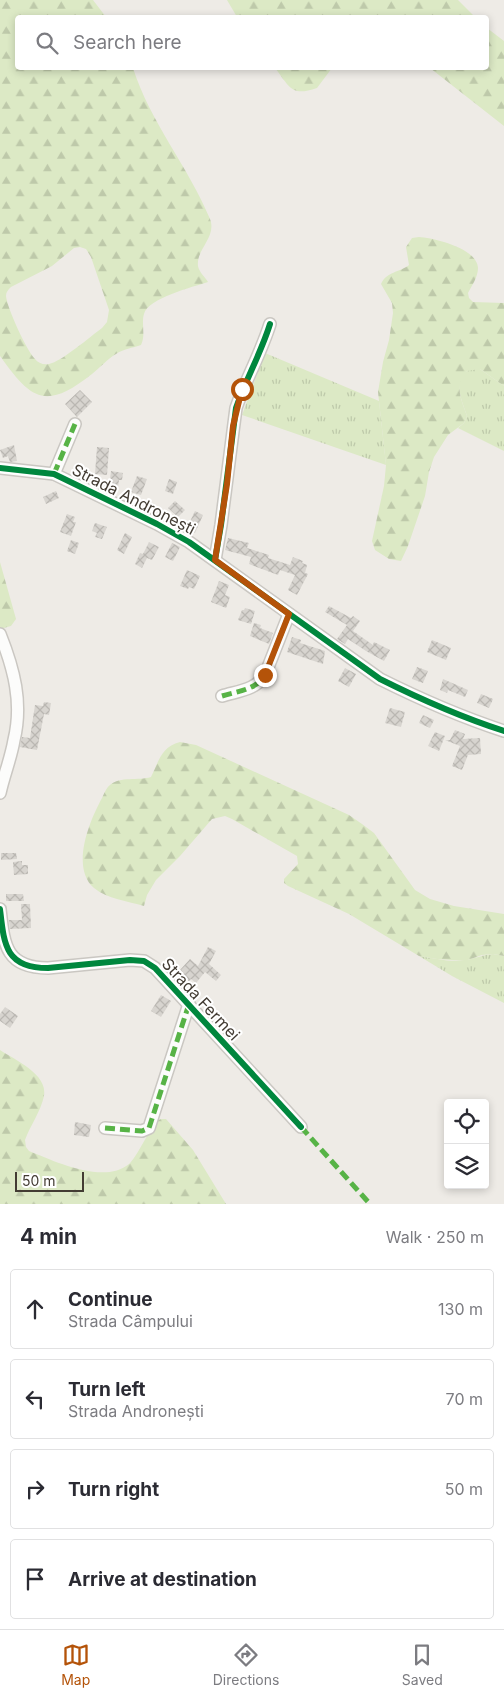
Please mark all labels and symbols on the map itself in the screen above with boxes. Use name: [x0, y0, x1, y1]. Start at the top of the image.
route start: [231, 378, 254, 401]
street label: Strada Andronești: [69, 459, 199, 539]
route end: [254, 664, 277, 687]
street label: Strada Fermei: [158, 954, 244, 1044]
scale bar: [15, 1169, 84, 1192]

